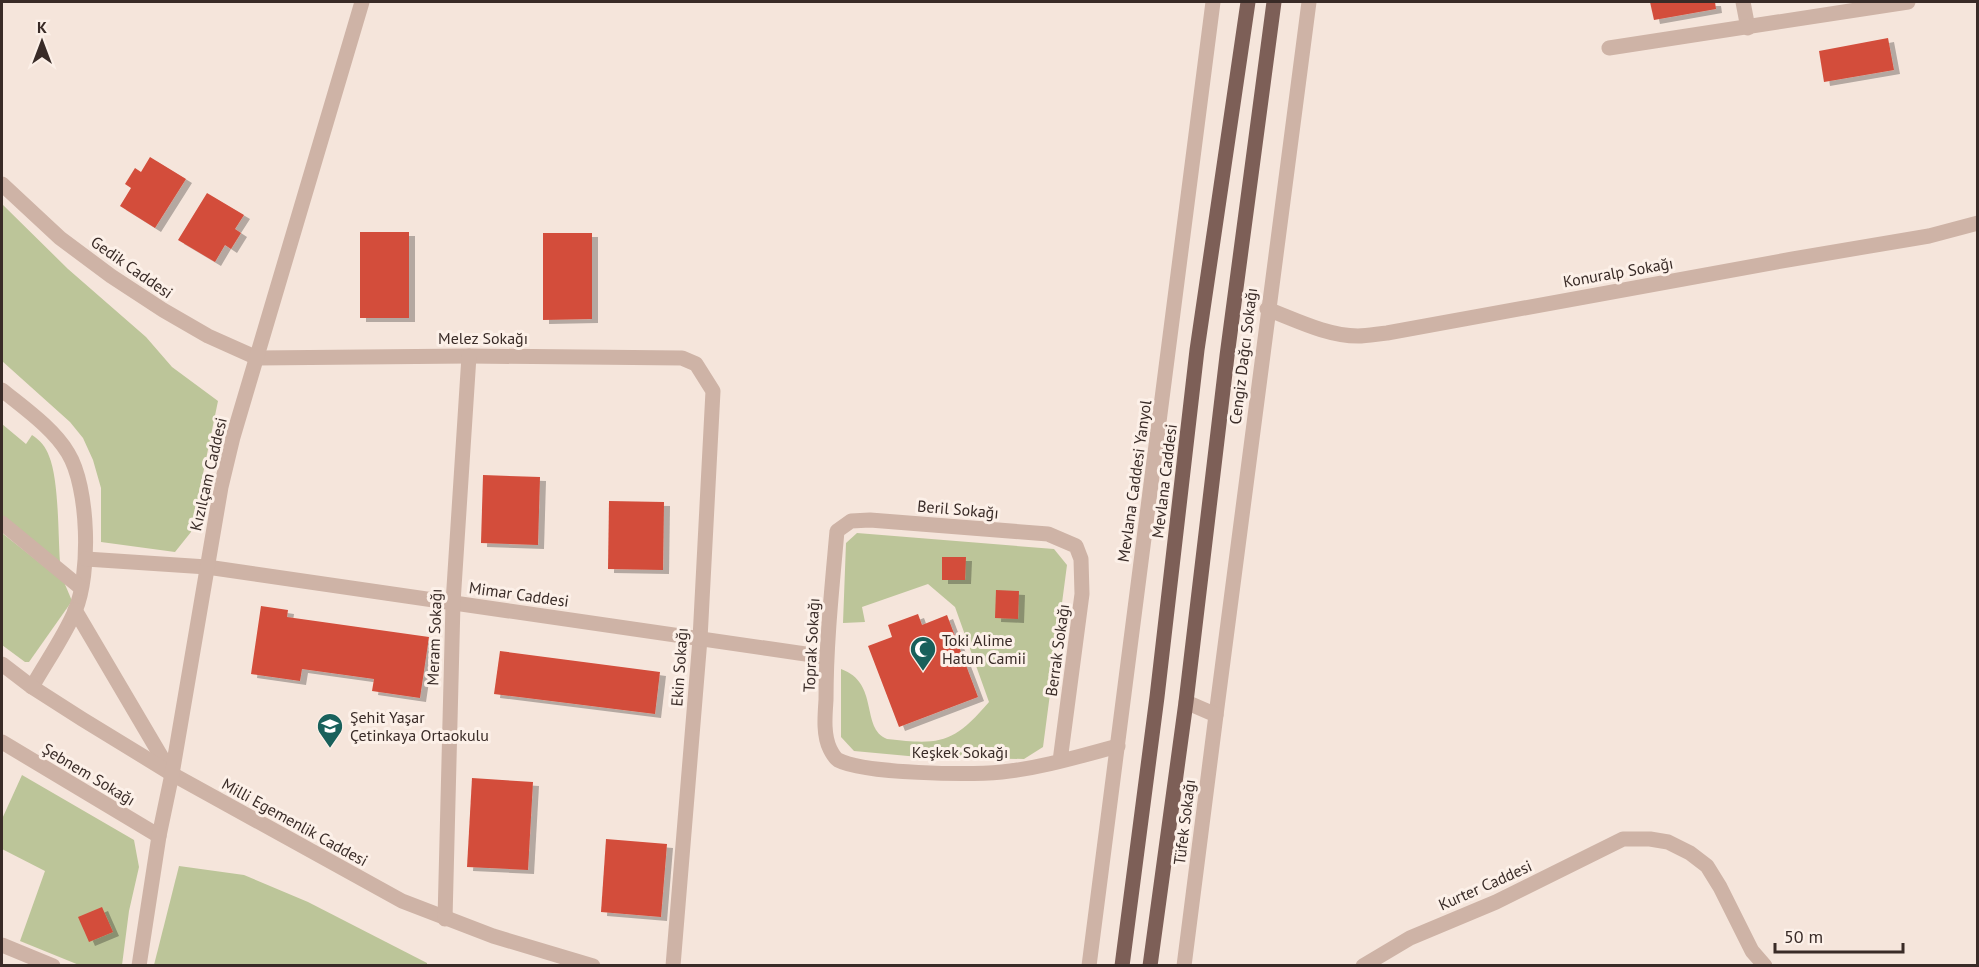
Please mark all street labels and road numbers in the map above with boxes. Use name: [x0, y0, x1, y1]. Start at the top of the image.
street label: Gedik Caddesi: [87, 231, 177, 303]
street label: Konuralp Sokağı: [1561, 252, 1675, 292]
street label: Cengiz Dağcı Sokağı: [1225, 286, 1261, 426]
street label: Melez Sokağı: [438, 328, 528, 348]
street label: Mevlana Caddesi Yanyol: [1113, 398, 1155, 563]
street label: Kızılçam Caddesi: [185, 415, 231, 533]
street label: Mevlana Caddesi: [1147, 423, 1181, 539]
street label: Beril Sokağı: [916, 495, 1000, 523]
street label: Mimar Caddesi: [468, 577, 570, 611]
street label: Meram Sokağı: [422, 588, 446, 686]
street label: Toprak Sokağı: [799, 597, 823, 693]
street label: Berrak Sokağı: [1041, 602, 1073, 698]
street label: Ekin Sokağı: [666, 627, 692, 707]
street label: Şebnem Sokağı: [39, 738, 139, 810]
street label: Keşkek Sokağı: [912, 742, 1008, 762]
street label: Milli Egemenlik Caddesi: [219, 774, 371, 870]
street label: Tüfek Sokağı: [1169, 778, 1199, 866]
street label: Kurter Caddesi: [1435, 856, 1535, 914]

